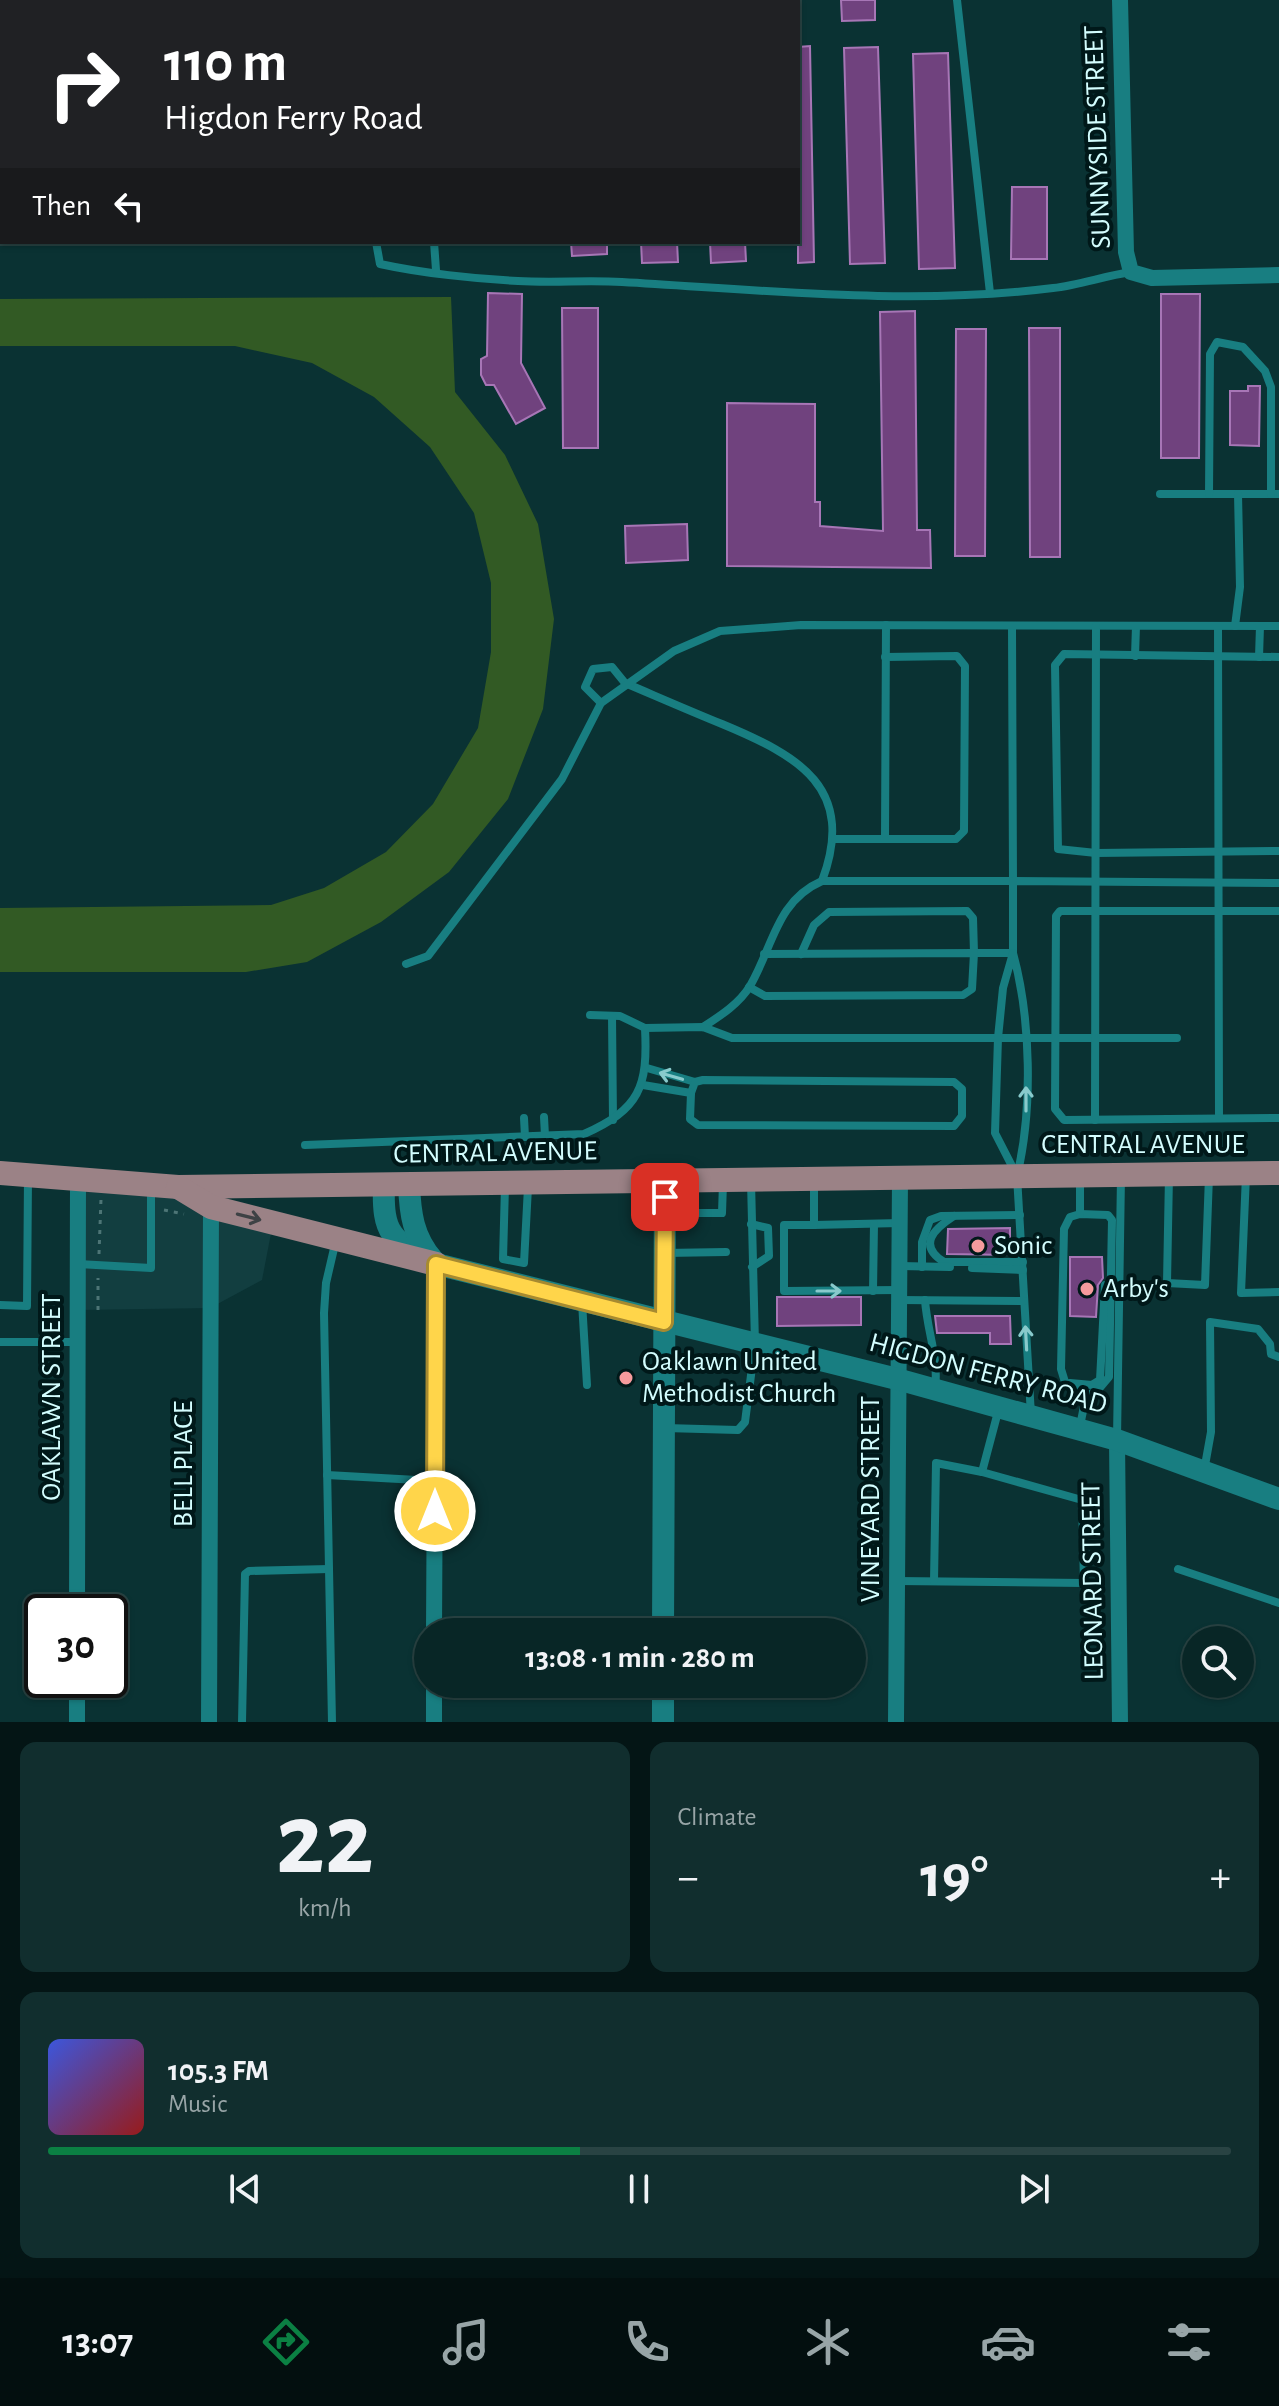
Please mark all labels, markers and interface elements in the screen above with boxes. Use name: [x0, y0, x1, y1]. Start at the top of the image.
street label: SUNNYSIDE STREET: [1080, 25, 1116, 249]
icon: right: [32, 32, 136, 136]
text: 110 m: [164, 35, 287, 91]
text: Higdon Ferry Road: [164, 100, 423, 136]
icon: left: [107, 184, 151, 228]
text: Then: [32, 191, 91, 221]
one-way arrow: [658, 1068, 684, 1083]
one-way arrow: [1018, 1086, 1034, 1113]
street label: CENTRAL AVENUE: [1041, 1131, 1245, 1159]
street label: CENTRAL AVENUE: [393, 1137, 597, 1169]
pin: [631, 1163, 699, 1231]
icon: arrive: [643, 1175, 687, 1219]
one-way arrow: [235, 1210, 261, 1225]
place label: Sonic: [994, 1232, 1052, 1260]
marker: Sonic: [969, 1237, 987, 1255]
place label: Arby's: [1103, 1275, 1169, 1303]
marker: Arby's: [1078, 1280, 1096, 1298]
one-way arrow: [815, 1283, 842, 1299]
street label: OAKLAWN STREET: [38, 1293, 66, 1501]
one-way arrow: [1018, 1325, 1033, 1352]
street label: HIGDON FERRY ROAD: [866, 1329, 1110, 1419]
place label: Oaklawn United Methodist Church: [642, 1348, 836, 1408]
marker: Oaklawn United Methodist Church: [617, 1369, 635, 1387]
street label: VINEYARD STREET: [857, 1395, 885, 1602]
street label: BELL PLACE: [170, 1401, 198, 1527]
position arrow: [393, 1469, 477, 1553]
street label: LEONARD STREET: [1077, 1481, 1109, 1681]
speed limit sign: 30: [24, 1594, 128, 1698]
map controls: [1182, 1626, 1254, 1698]
button: search: [1182, 1626, 1254, 1698]
text: 13:08 · 1 min · 280 m: [525, 1643, 755, 1673]
text: 22: [276, 1789, 374, 1893]
text: Climate: [678, 1804, 756, 1830]
text: 19°: [920, 1848, 988, 1908]
text: −: [678, 1856, 699, 1900]
text: +: [1210, 1856, 1231, 1900]
text: km/h: [298, 1895, 352, 1921]
text: 105.3 FM: [168, 2056, 269, 2086]
text: Music: [168, 2091, 227, 2117]
icon: previous: [223, 2167, 267, 2211]
icon: pause: [617, 2167, 661, 2211]
icon: next: [1012, 2167, 1056, 2211]
icon: directions: [258, 2314, 314, 2370]
icon: music: [438, 2314, 494, 2370]
icon: phone: [619, 2314, 675, 2370]
icon: climate: [800, 2314, 856, 2370]
icon: car: [980, 2314, 1036, 2370]
icon: filters: [1161, 2314, 1217, 2370]
text: 13:07: [62, 2324, 133, 2360]

